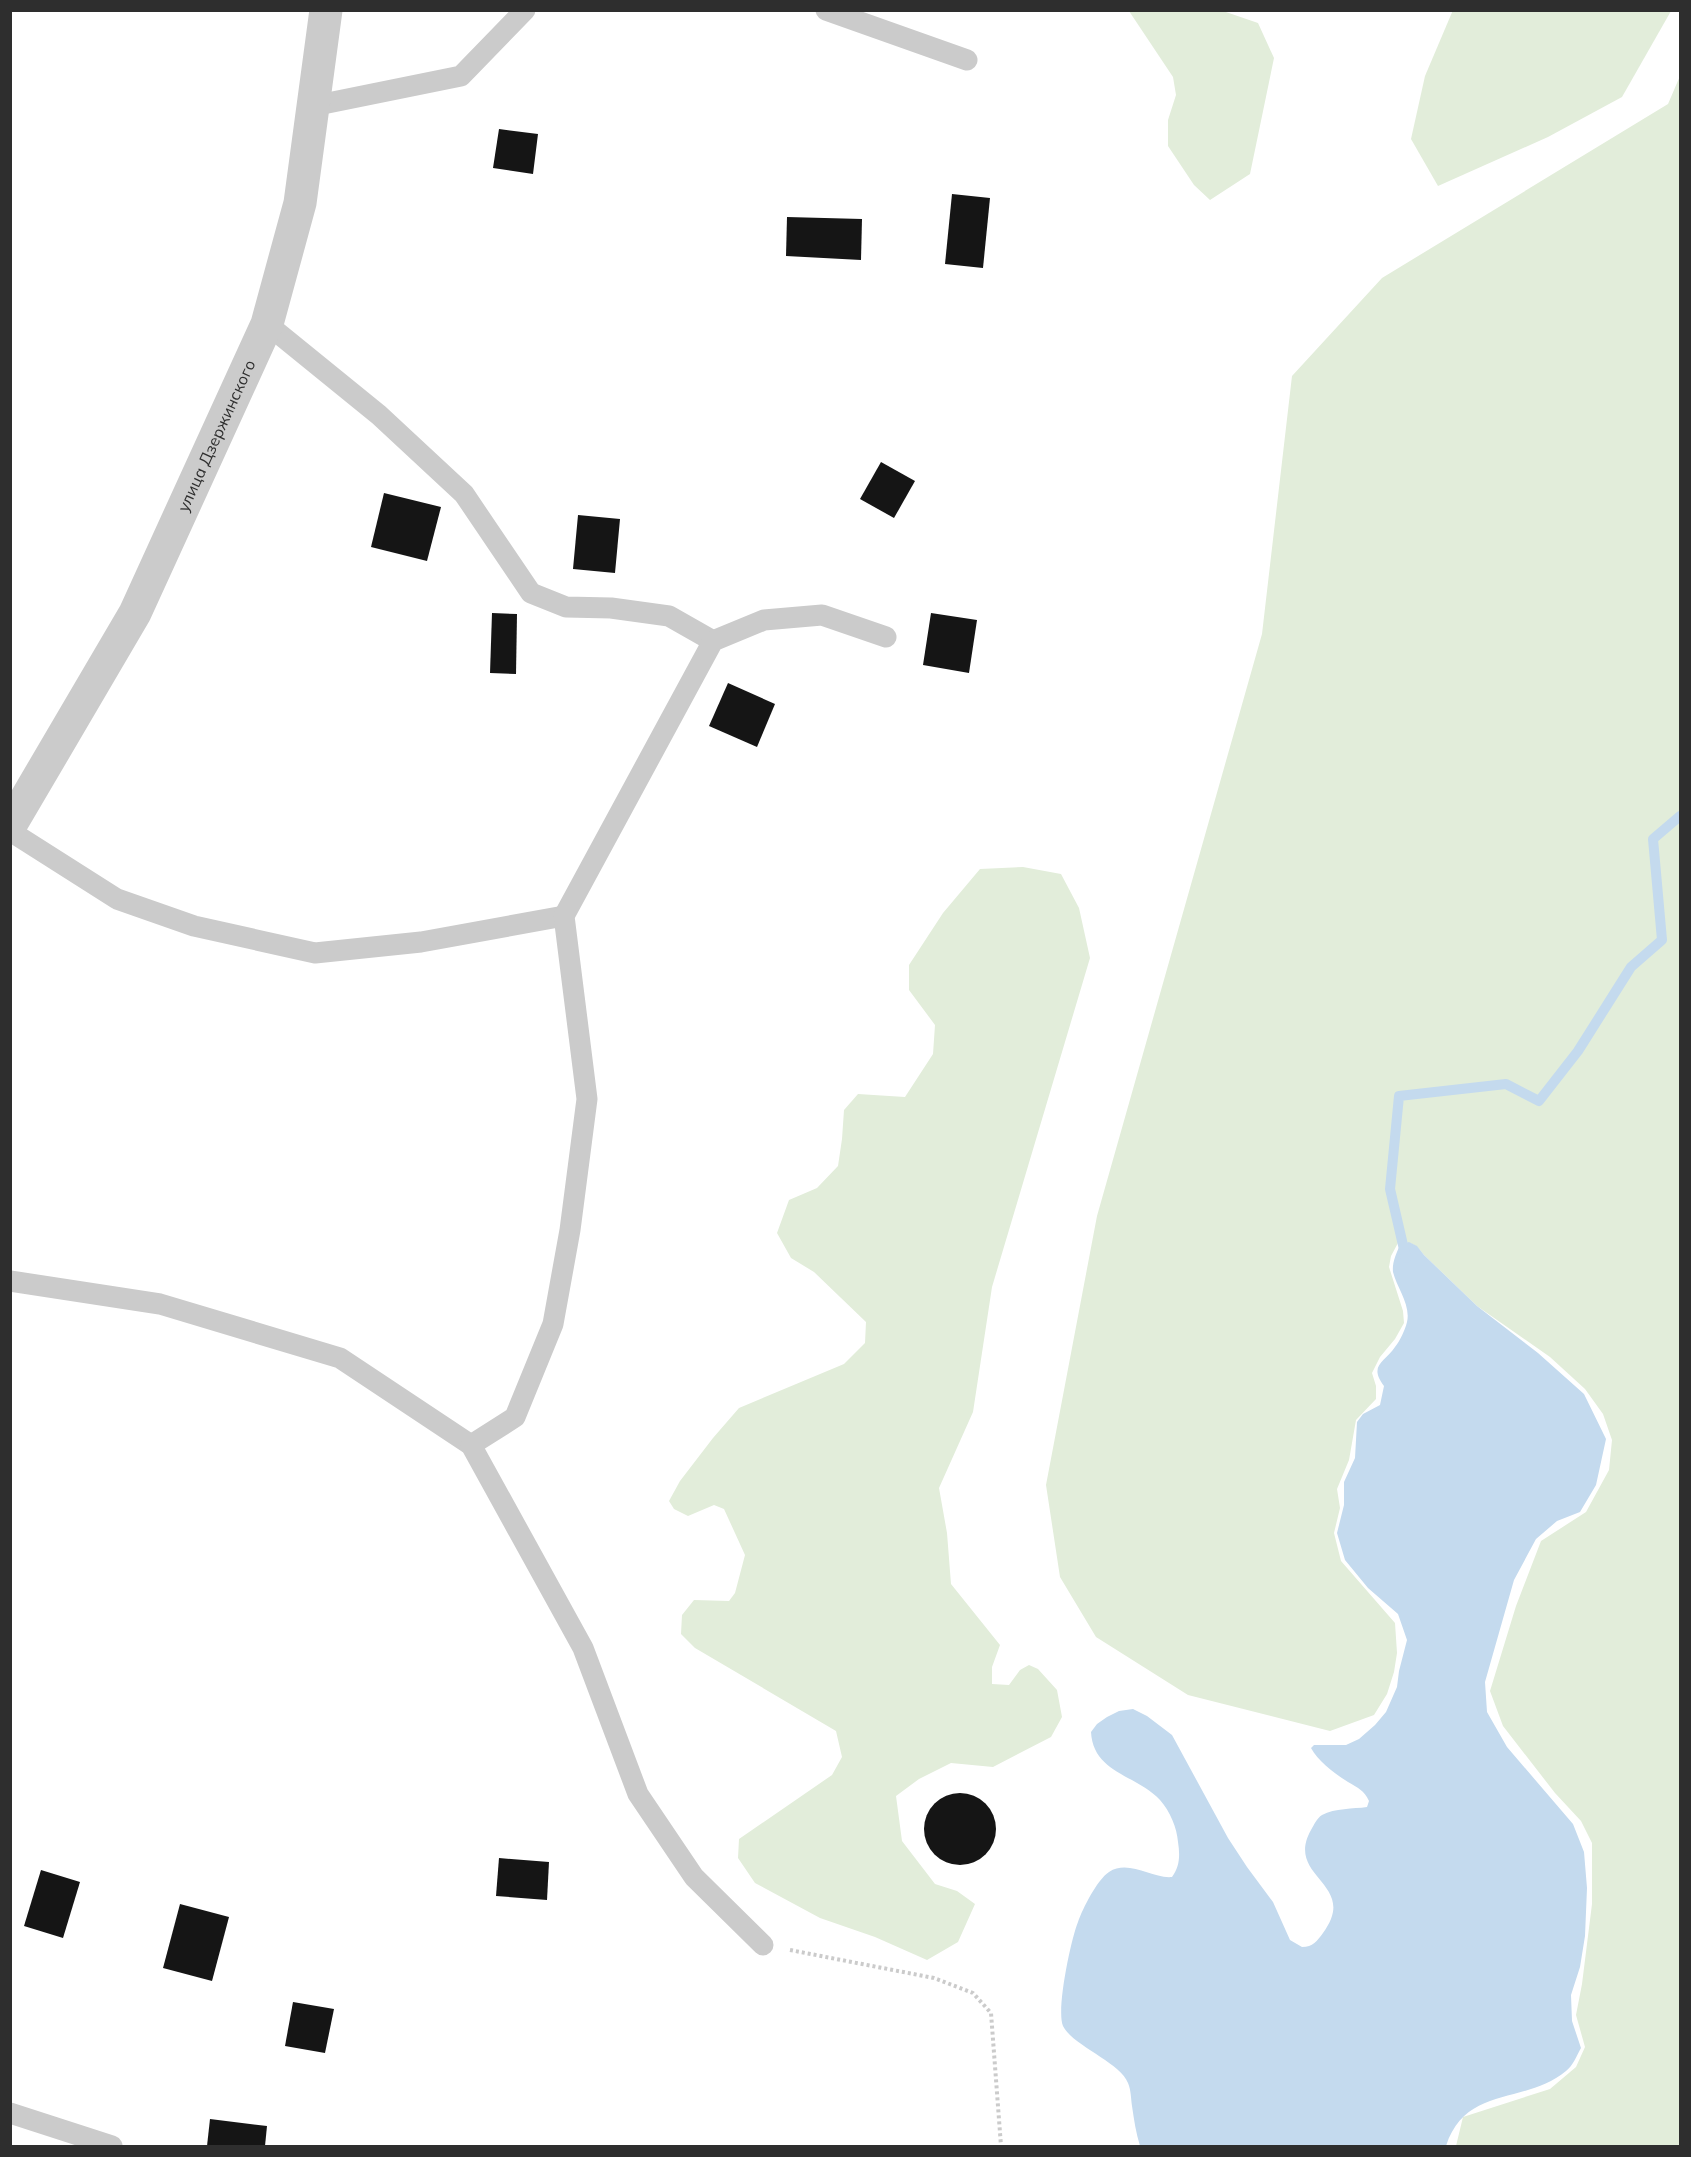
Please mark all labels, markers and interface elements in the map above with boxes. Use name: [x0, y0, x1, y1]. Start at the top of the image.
street label: улица Дзержинского: [173, 356, 259, 515]

